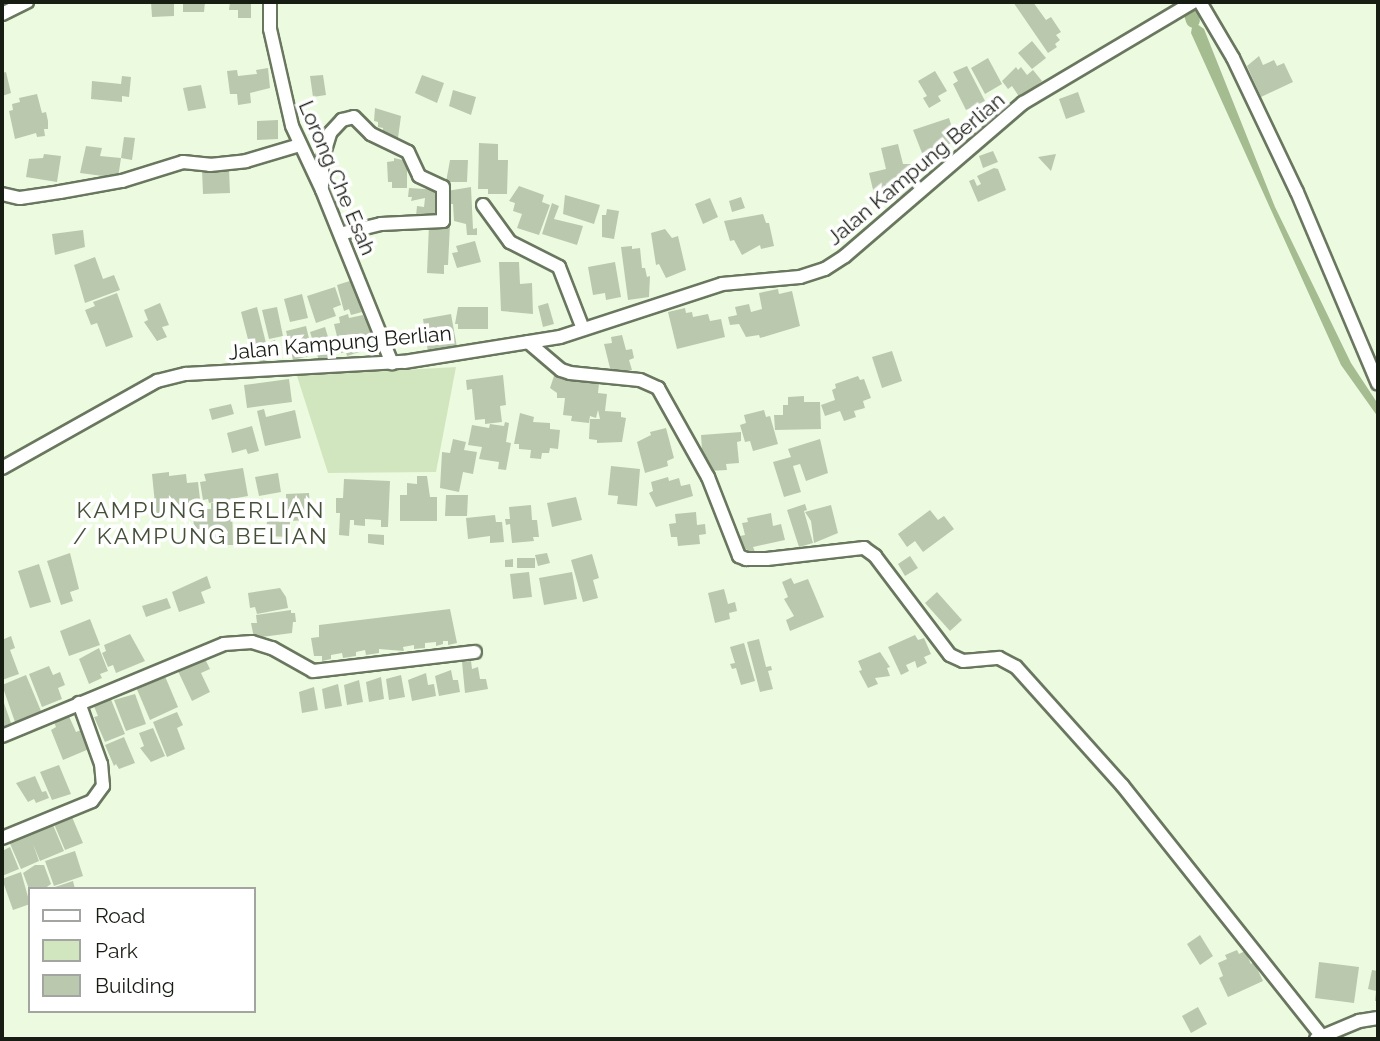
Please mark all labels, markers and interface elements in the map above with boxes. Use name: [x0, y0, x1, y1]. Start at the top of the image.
street label: Jalan Kampung Berlian: [822, 87, 1010, 251]
street label: Lorong Che Esah: [293, 97, 381, 259]
street label: Jalan Kampung Berlian: [227, 321, 453, 365]
district label: KAMPUNG BERLIAN / KAMPUNG BELIAN: [75, 496, 327, 550]
legend: [28, 887, 256, 1013]
text: Road: [95, 903, 145, 928]
text: Park: [95, 938, 138, 963]
text: Building: [95, 973, 175, 998]

